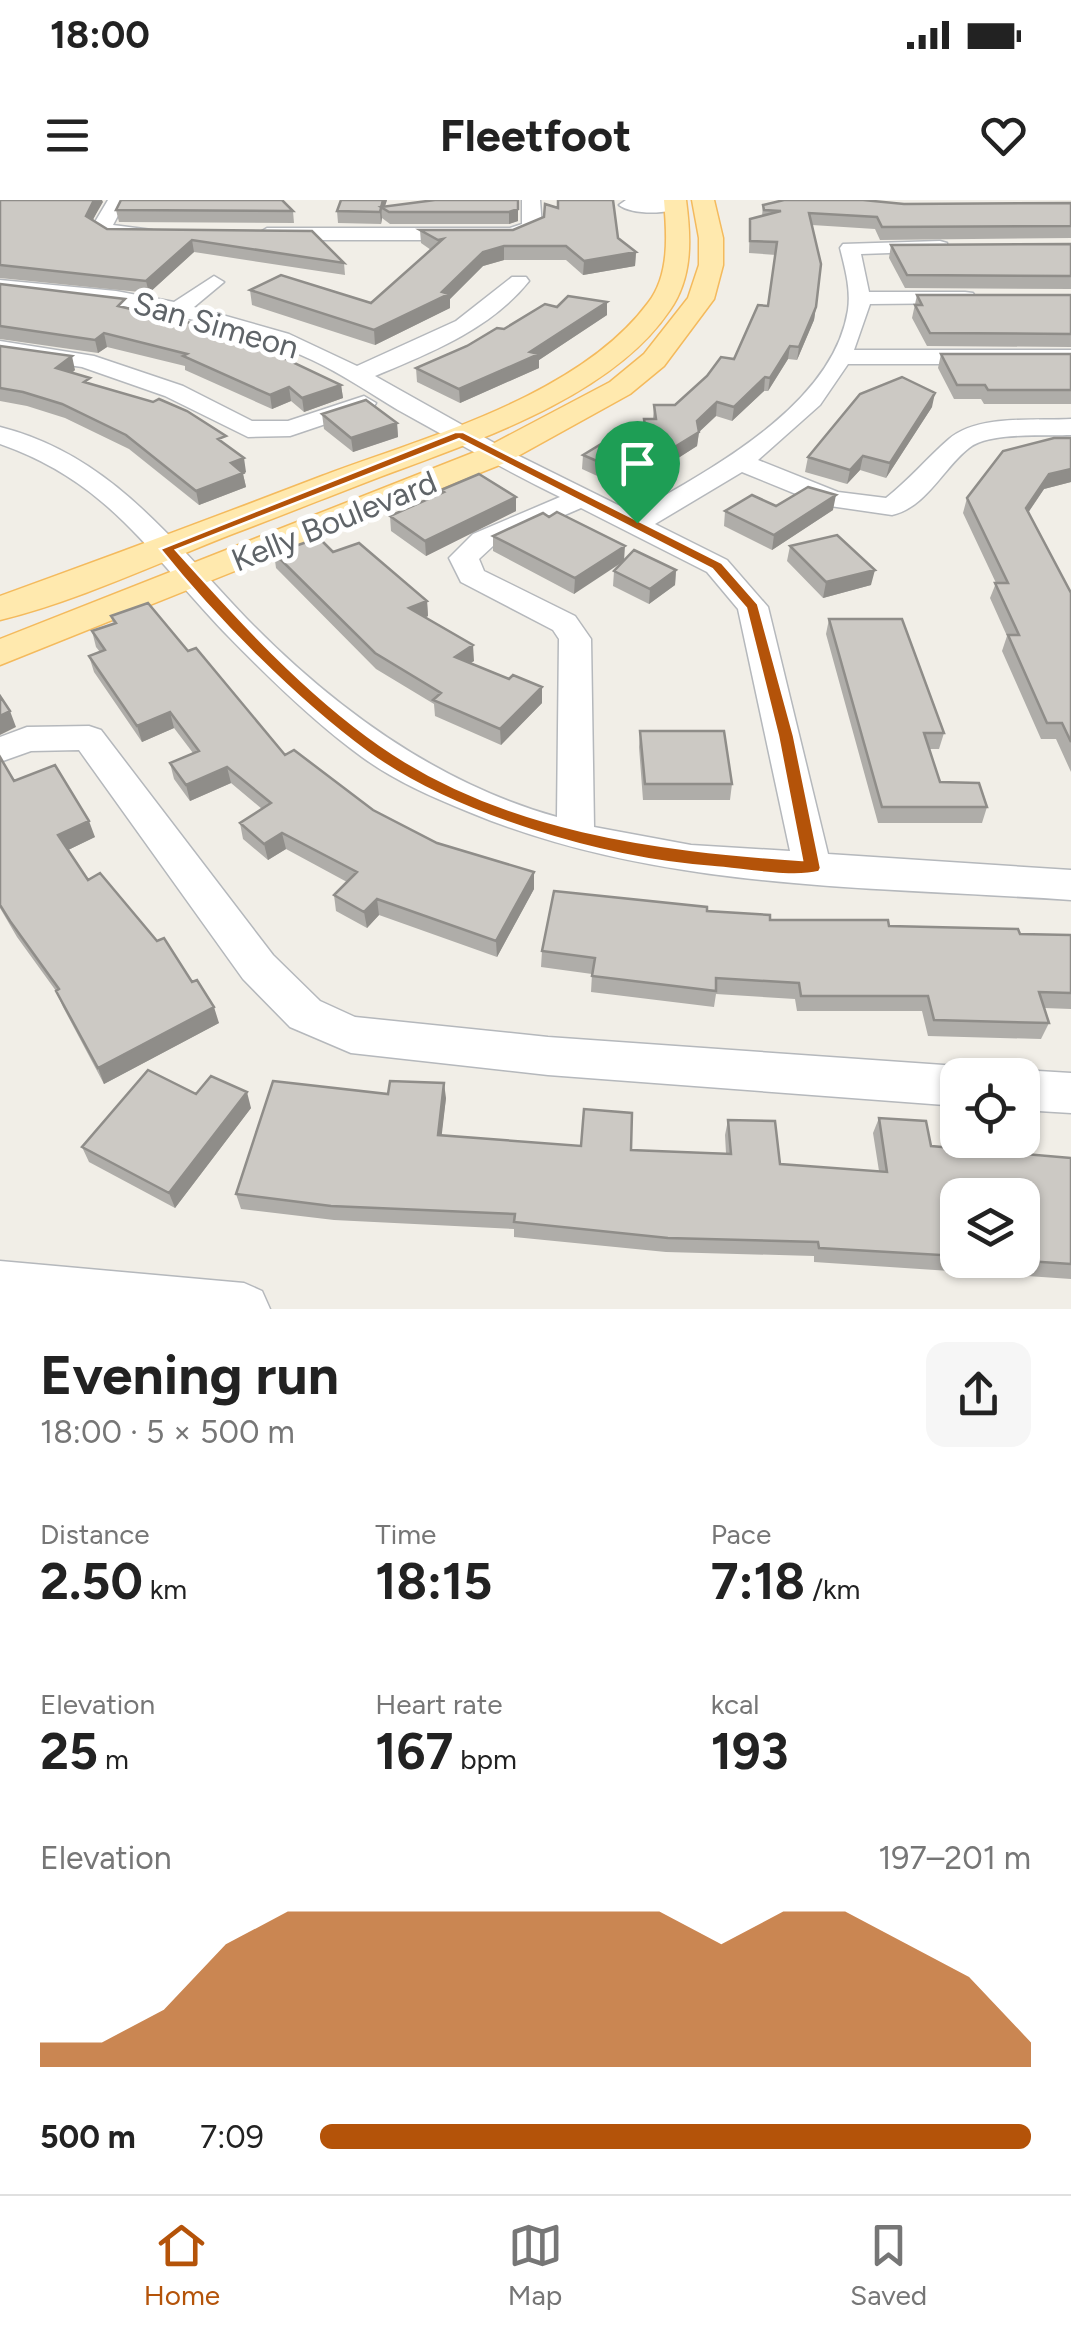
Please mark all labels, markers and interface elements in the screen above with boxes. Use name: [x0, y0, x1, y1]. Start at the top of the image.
text: 18:00: [50, 12, 150, 58]
icon: menu: [40, 108, 95, 163]
text: Fleetfoot: [440, 108, 631, 162]
icon: heart: [976, 108, 1031, 163]
street label: San Simeon: [129, 283, 303, 367]
pin: [595, 421, 680, 524]
icon: arrive: [610, 436, 665, 491]
street label: Kelly Boulevard: [226, 463, 442, 579]
map controls: [940, 1058, 1040, 1278]
button: locate: [940, 1058, 1040, 1158]
button: layers: [940, 1178, 1040, 1278]
text: Evening run: [40, 1342, 339, 1408]
button: share: [926, 1342, 1031, 1447]
text: 18:00 · 5 × 500 m: [40, 1413, 295, 1451]
text: Distance: [40, 1517, 150, 1551]
text: Time: [375, 1517, 436, 1551]
text: Pace: [711, 1517, 771, 1551]
text: 2.50: [40, 1551, 143, 1612]
text: 18:15: [375, 1551, 492, 1612]
text: 7:18: [711, 1551, 805, 1612]
text: km: [143, 1572, 187, 1606]
text: /km: [805, 1572, 860, 1606]
text: Elevation: [40, 1687, 155, 1721]
text: Heart rate: [375, 1687, 502, 1721]
text: kcal: [711, 1687, 760, 1721]
text: 25: [40, 1721, 98, 1782]
text: 167: [375, 1721, 453, 1782]
text: 193: [711, 1721, 789, 1782]
text: m: [98, 1742, 129, 1776]
text: bpm: [453, 1742, 517, 1776]
text: Elevation: [40, 1839, 172, 1877]
text: 197–201 m: [878, 1839, 1031, 1877]
text: 500 m: [40, 2118, 136, 2156]
text: 7:09: [200, 2118, 264, 2156]
tab: Home: [144, 2218, 220, 2312]
tab: Map: [508, 2218, 563, 2312]
tab: Saved: [850, 2218, 927, 2312]

